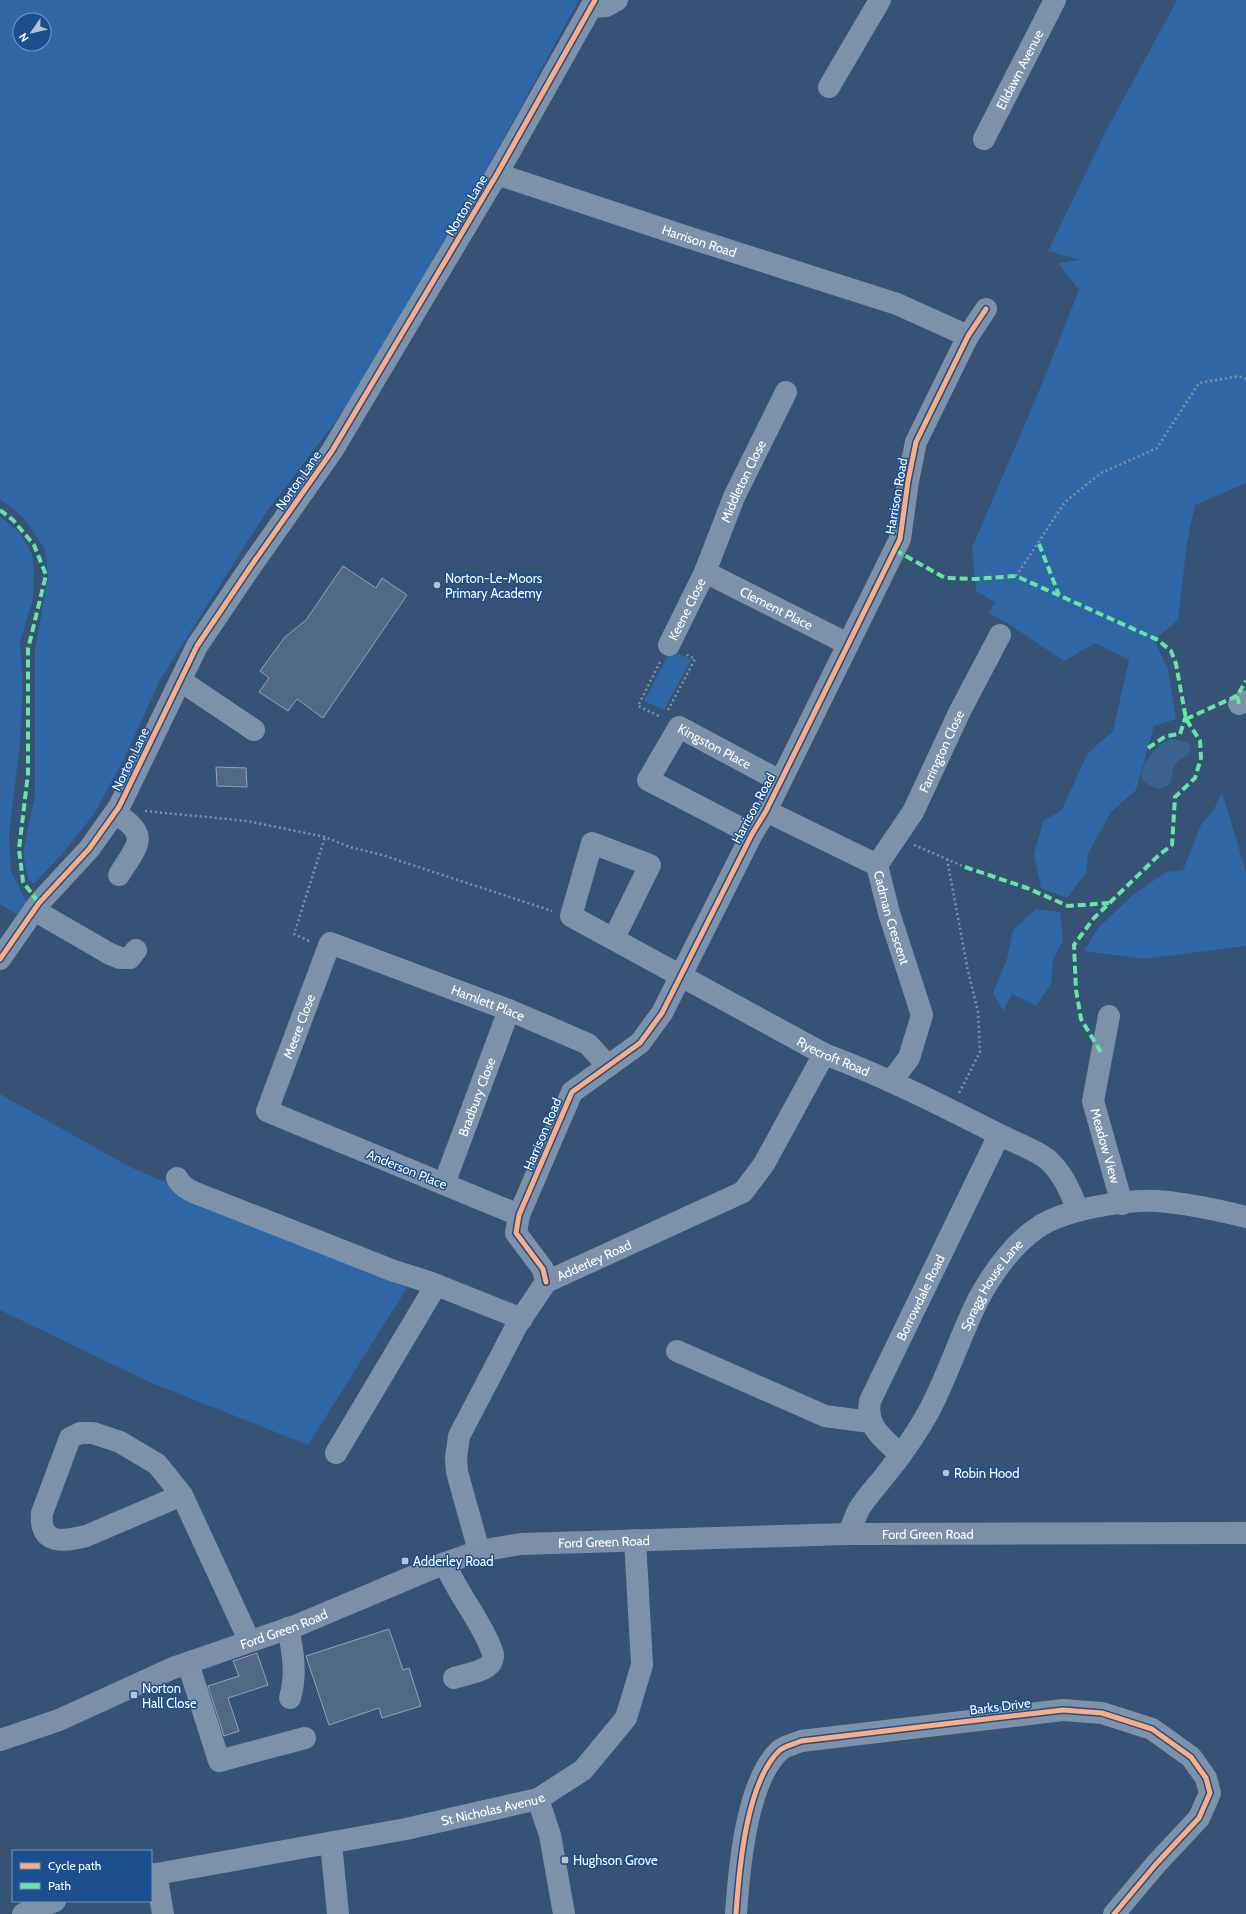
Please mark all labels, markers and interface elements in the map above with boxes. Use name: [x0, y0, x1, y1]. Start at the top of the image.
north arrow: [12, 12, 52, 52]
street label: Elldawn Avenue: [992, 27, 1047, 112]
text: N: [16, 30, 32, 45]
street label: Norton Lane: [441, 171, 491, 239]
street label: Harrison Road: [660, 221, 738, 260]
street label: Middleton Close: [717, 437, 769, 525]
street label: Norton Lane: [272, 447, 324, 513]
street label: Harrison Road: [881, 457, 911, 535]
place label: Norton-Le-Moors Primary Academy: [445, 570, 543, 601]
street label: Keene Close: [665, 575, 709, 643]
marker: Norton-Le-Moors Primary Academy: [432, 580, 442, 590]
street label: Clement Place: [737, 583, 816, 633]
street label: Farrington Close: [915, 707, 967, 795]
street label: Kingston Place: [675, 720, 754, 772]
street label: Norton Lane: [108, 724, 152, 793]
street label: Harrison Road: [728, 770, 778, 846]
street label: Cadman Crescent: [871, 869, 913, 967]
street label: Hamlett Place: [449, 981, 528, 1024]
street label: Meere Close: [279, 992, 318, 1061]
street label: Ryecroft Road: [794, 1033, 872, 1079]
street label: Bradbury Close: [455, 1055, 499, 1139]
street label: Harrison Road: [520, 1095, 564, 1173]
street label: Meadow View: [1087, 1106, 1124, 1186]
street label: Anderson Place: [365, 1146, 450, 1192]
street label: Adderley Road: [554, 1236, 634, 1284]
street label: Spragg House Lane: [957, 1236, 1026, 1333]
street label: Borrowdale Road: [893, 1252, 948, 1343]
place label: Robin Hood: [954, 1465, 1019, 1481]
marker: Robin Hood: [941, 1468, 951, 1478]
street label: Ford Green Road: [882, 1526, 974, 1542]
street label: Ford Green Road: [558, 1532, 650, 1551]
place label: Adderley Road: [413, 1553, 493, 1569]
marker: Adderley Road: [400, 1556, 410, 1566]
street label: Ford Green Road: [238, 1606, 330, 1652]
place label: Norton Hall Close: [142, 1680, 197, 1711]
marker: Norton Hall Close: [129, 1690, 139, 1700]
street label: Barks Drive: [969, 1694, 1032, 1718]
street label: St Nicholas Avenue: [439, 1789, 548, 1829]
legend: [12, 1850, 152, 1902]
place label: Hughson Grove: [573, 1852, 658, 1868]
marker: Hughson Grove: [560, 1855, 570, 1865]
text: Cycle path: [48, 1858, 101, 1873]
text: Path: [48, 1878, 71, 1893]

